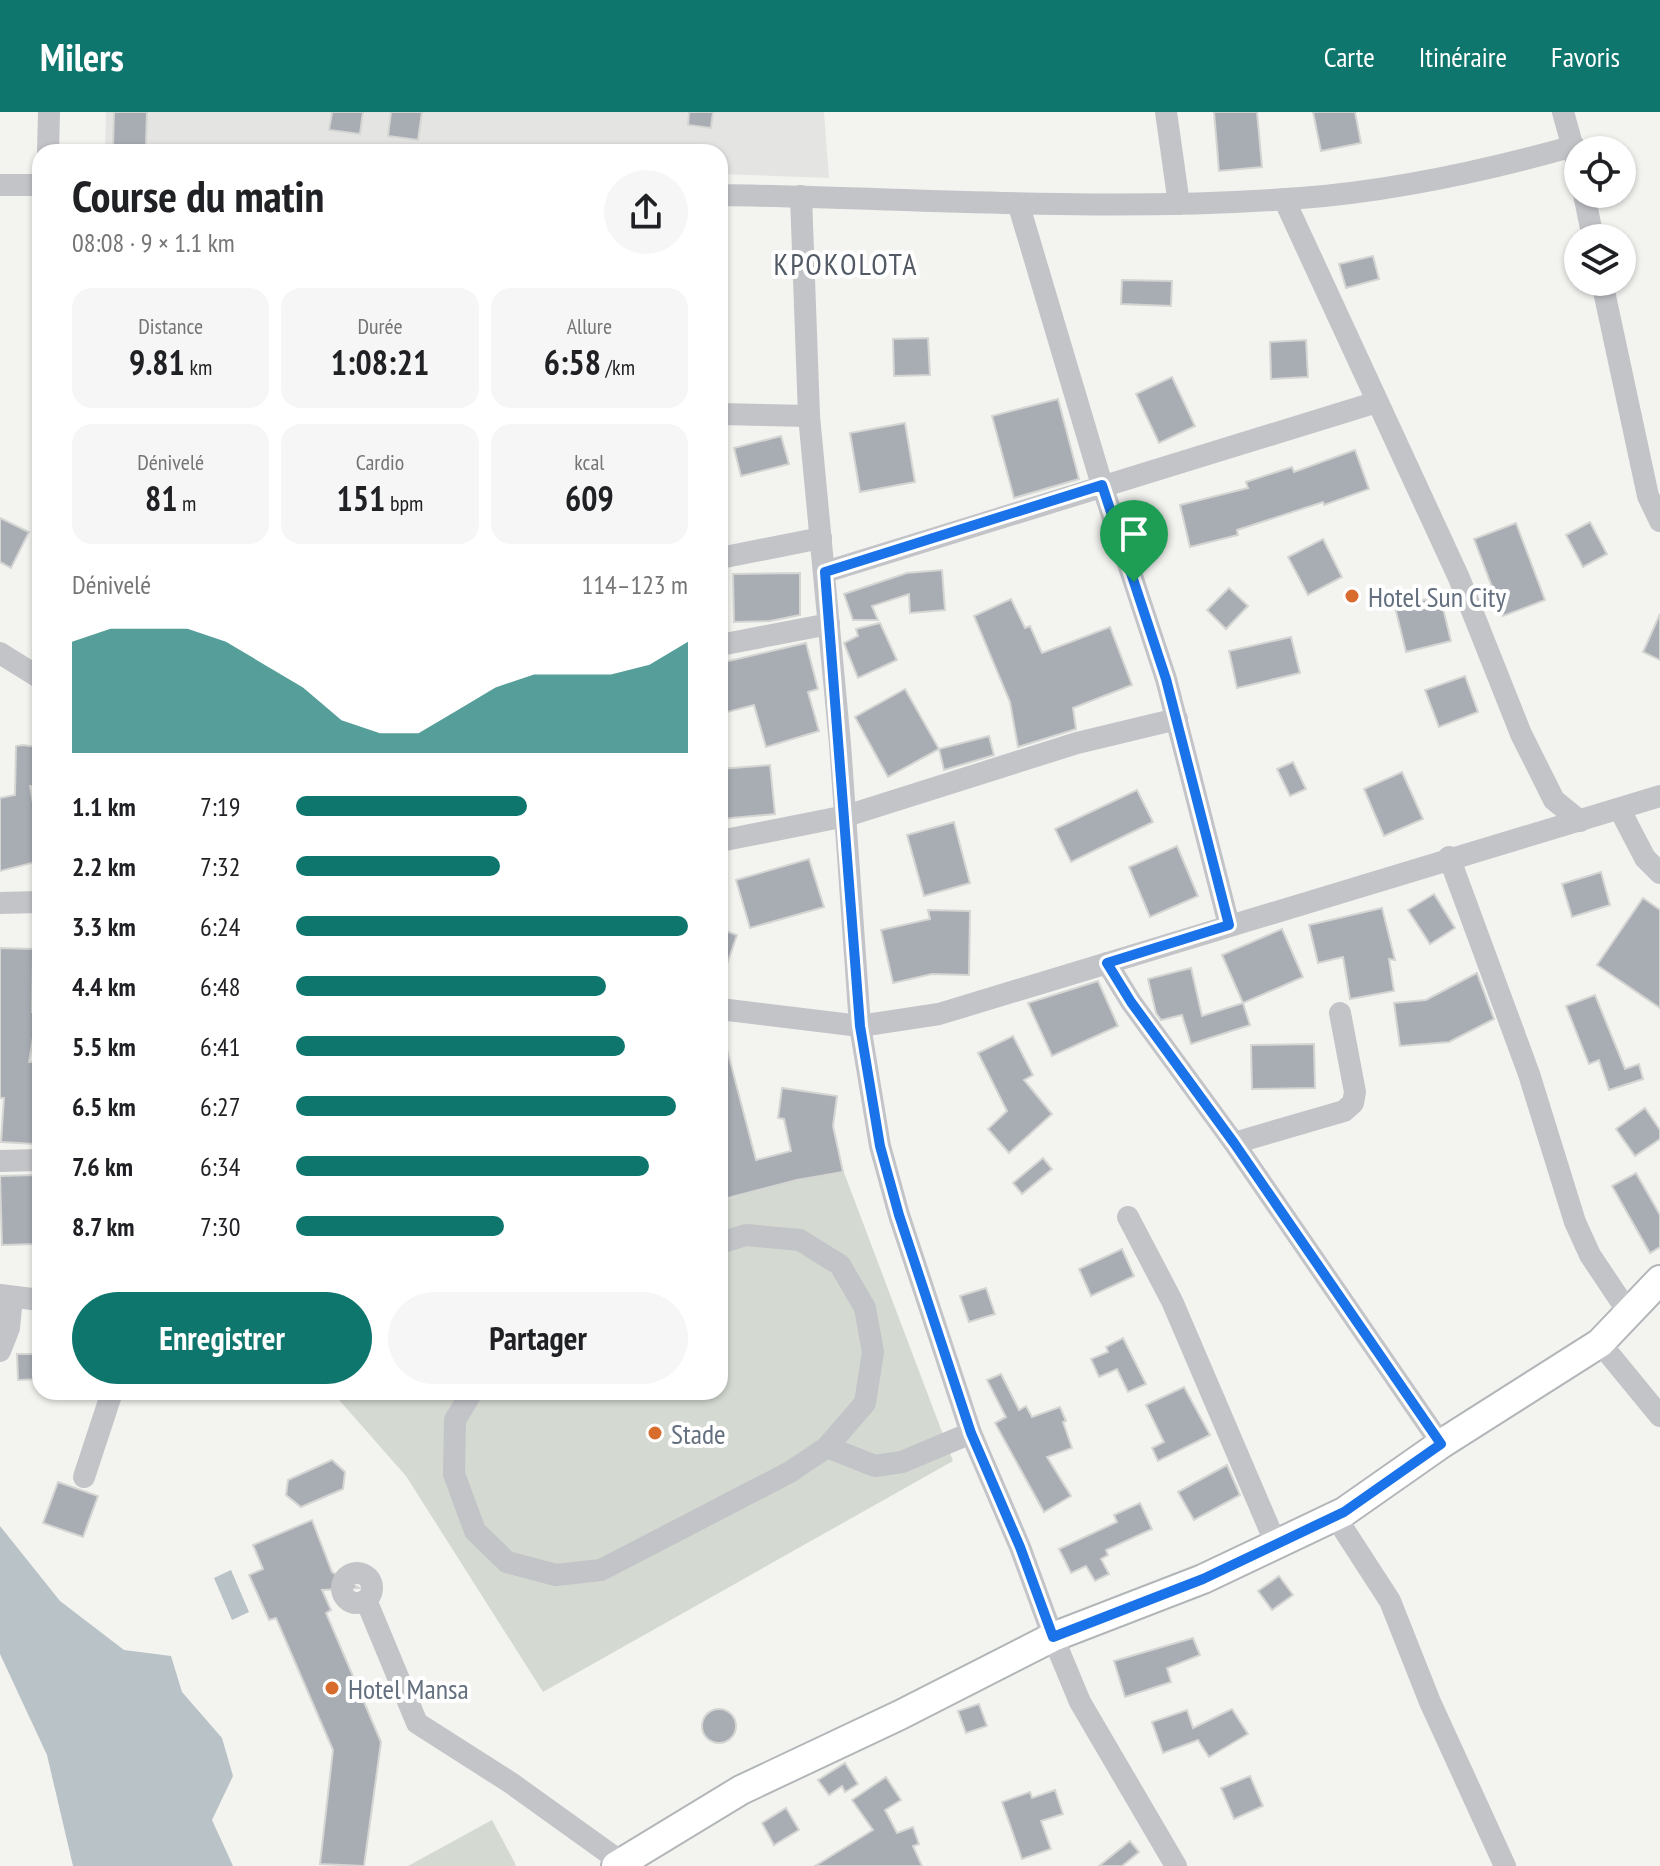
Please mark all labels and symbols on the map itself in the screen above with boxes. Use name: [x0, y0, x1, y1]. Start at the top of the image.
district label: KPOKOLOTA: [773, 244, 919, 283]
pin: [1100, 500, 1168, 582]
place label: Hotel Sun City: [1368, 578, 1506, 615]
marker: Hotel Sun City: [1343, 587, 1361, 605]
place label: Stade: [671, 1415, 726, 1452]
marker: Stade: [646, 1424, 664, 1442]
place label: Hotel Mansa: [348, 1670, 469, 1707]
marker: Hotel Mansa: [323, 1679, 341, 1697]

